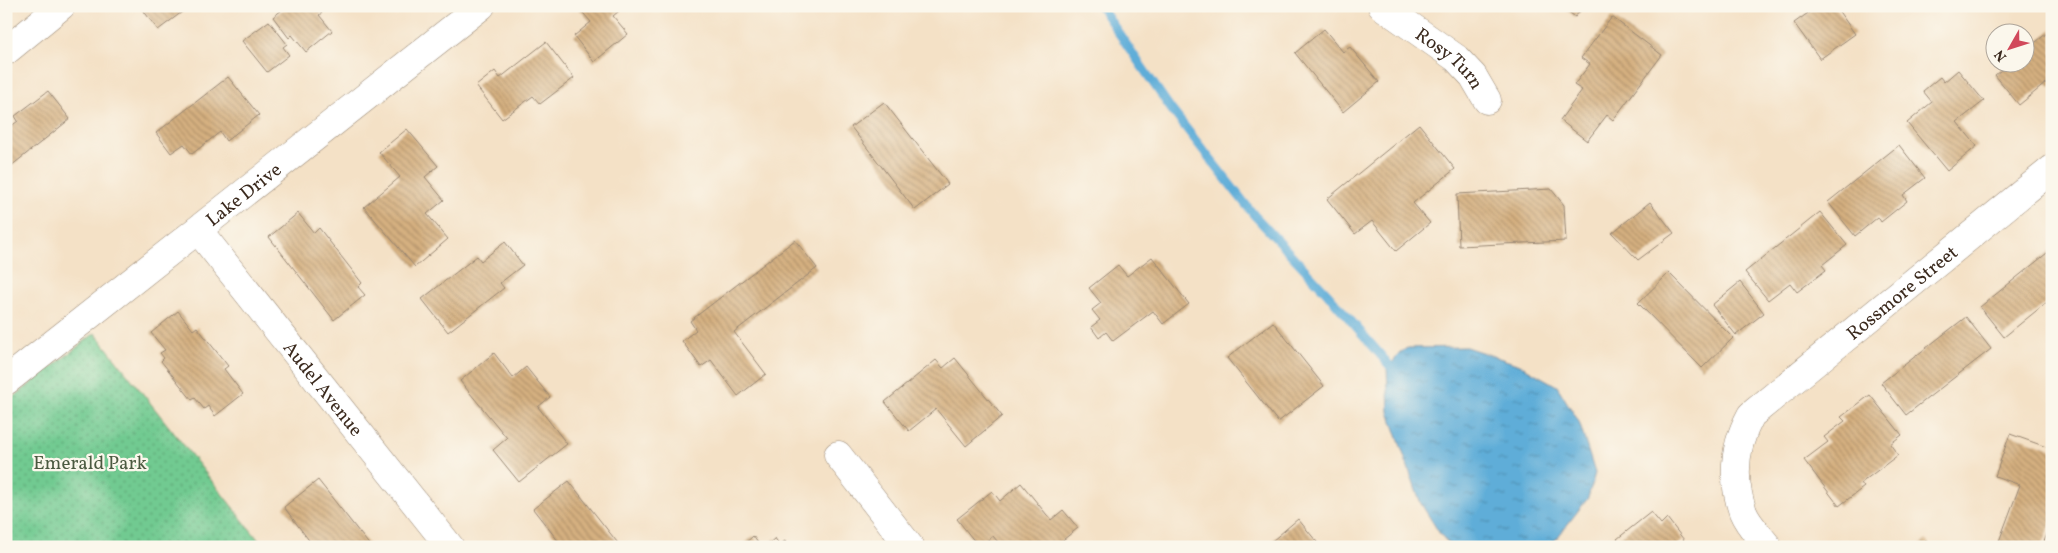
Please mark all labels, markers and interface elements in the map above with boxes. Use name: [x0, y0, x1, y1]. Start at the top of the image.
street label: Rosy Turn: [1410, 22, 1489, 94]
north arrow: [1986, 22, 2036, 72]
text: N: [1990, 45, 2012, 65]
street label: Lake Drive: [201, 158, 287, 233]
street label: Rossmore Street: [1842, 240, 1964, 347]
street label: Audel Avenue: [276, 336, 368, 443]
park label: Emerald Park: [33, 451, 147, 477]

